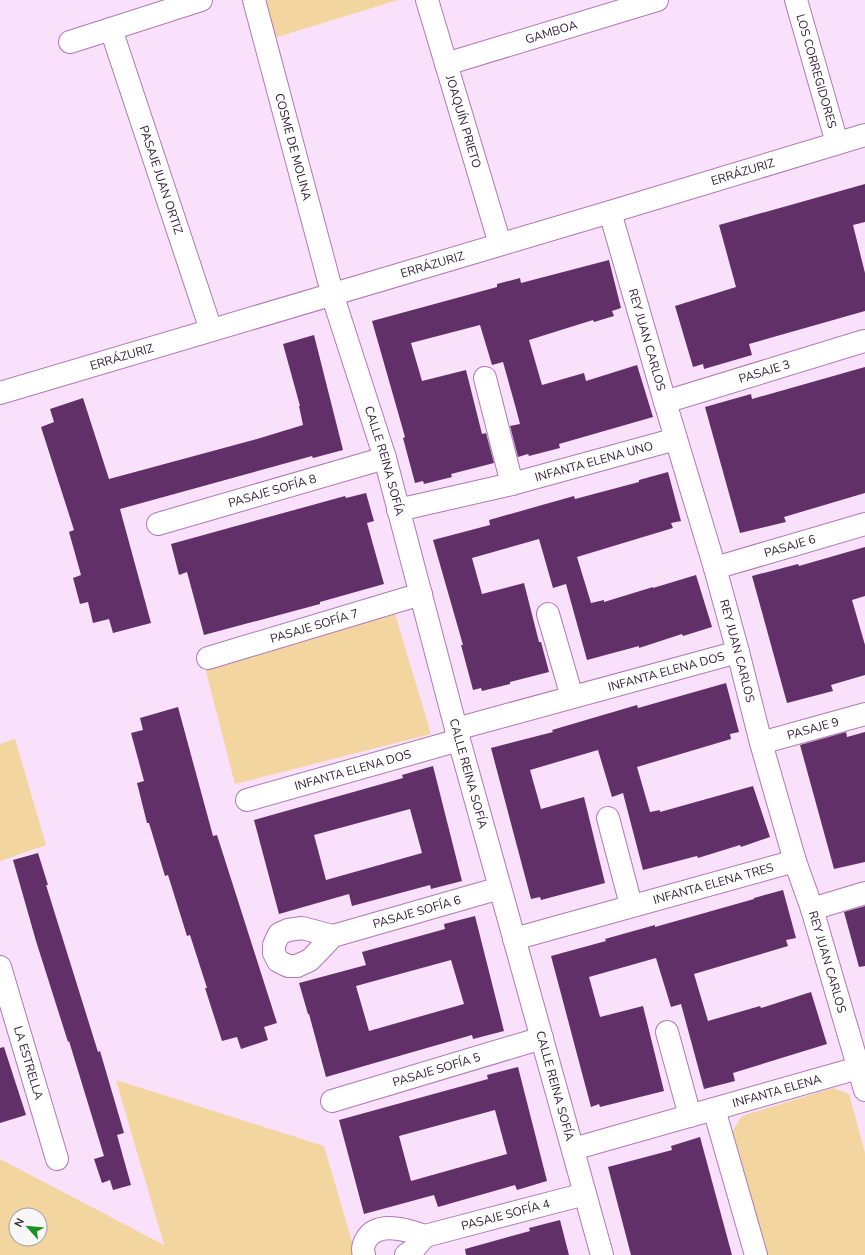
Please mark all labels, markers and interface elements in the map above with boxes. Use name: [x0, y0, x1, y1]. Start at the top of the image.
street label: LOS CORREGIDORES: [792, 12, 840, 130]
street label: GAMBOA: [523, 17, 580, 48]
street label: JOAQUÍN PRIETO: [442, 72, 485, 170]
street label: COSME DE MOLINA: [271, 91, 315, 203]
street label: PASAJE JUAN ORTIZ: [136, 124, 187, 236]
street label: ERRÁZURIZ: [709, 155, 777, 189]
street label: ERRÁZURIZ: [399, 248, 466, 282]
street label: REY JUAN CARLOS: [625, 287, 669, 393]
street label: ERRÁZURIZ: [88, 340, 155, 374]
street label: PASAJE 3: [737, 356, 792, 387]
street label: CALLE REINA SOFÍA: [361, 404, 408, 518]
street label: INFANTA ELENA UNO: [533, 438, 655, 485]
street label: PASAJE SOFÍA 8: [226, 470, 318, 511]
street label: PASAJE 6: [762, 531, 818, 561]
street label: REY JUAN CARLOS: [716, 598, 758, 704]
street label: PASAJE SOFÍA 7: [268, 605, 360, 647]
street label: INFANTA ELENA DOS: [606, 648, 727, 695]
street label: PASAJE 9: [785, 714, 841, 743]
street label: CALLE REINA SOFÍA: [446, 717, 491, 831]
street label: INFANTA ELENA DOS: [293, 746, 413, 794]
street label: INFANTA ELENA TRES: [651, 859, 776, 908]
street label: PASAJE SOFÍA 6: [371, 892, 463, 932]
street label: REY JUAN CARLOS: [805, 909, 850, 1015]
street label: LA ESTRELLA: [10, 1024, 47, 1102]
street label: CALLE REINA SOFÍA: [532, 1029, 578, 1143]
street label: PASAJE SOFÍA 5: [390, 1049, 482, 1090]
street label: INFANTA ELENA: [731, 1071, 824, 1111]
street label: PASAJE SOFÍA 4: [459, 1196, 551, 1234]
north arrow: [8, 1207, 48, 1247]
text: N: [11, 1216, 28, 1230]

